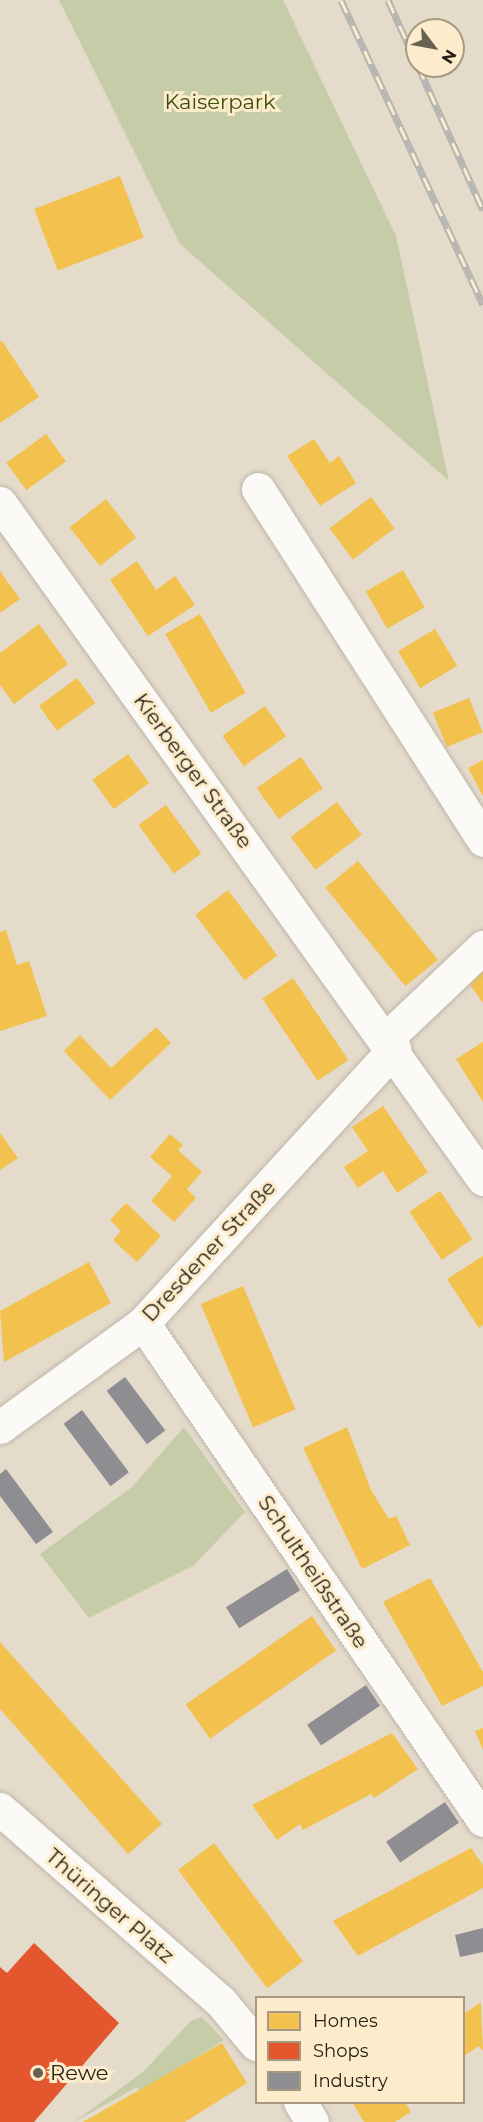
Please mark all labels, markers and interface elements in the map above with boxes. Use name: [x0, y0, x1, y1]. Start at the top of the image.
north arrow: [405, 18, 465, 78]
text: N: [438, 46, 460, 67]
park label: Kaiserpark: [164, 89, 276, 115]
street label: Kierberger Straße: [128, 688, 258, 854]
street label: Dresdener Straße: [137, 1175, 281, 1327]
street label: Schultheißstraße: [253, 1491, 373, 1653]
street label: Thüringer Platz: [41, 1843, 179, 1969]
legend: [255, 1996, 465, 2104]
text: Homes: [313, 2010, 378, 2032]
text: Shops: [313, 2040, 369, 2062]
place label: Rewe: [50, 2060, 108, 2086]
marker: Rewe: [31, 2066, 45, 2080]
text: Industry: [313, 2070, 388, 2092]

